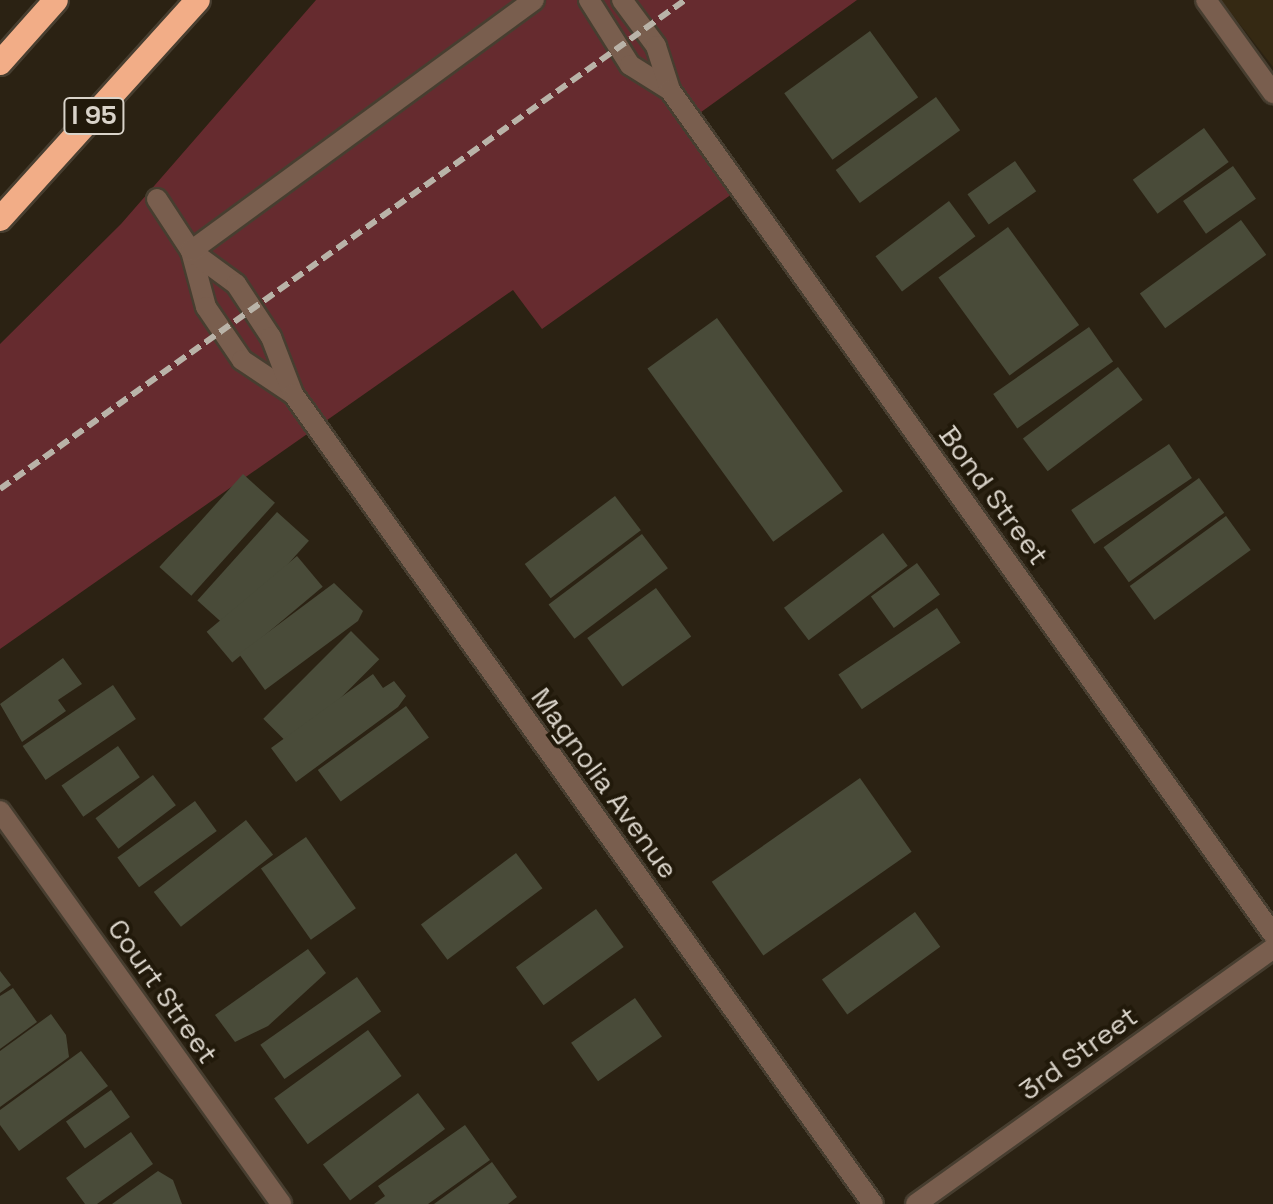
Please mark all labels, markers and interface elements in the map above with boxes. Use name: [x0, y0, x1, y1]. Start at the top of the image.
road number: I 95: [62, 94, 126, 138]
street label: Bond Street: [932, 419, 1056, 571]
street label: Magnolia Avenue: [524, 681, 686, 885]
street label: Court Street: [101, 912, 225, 1070]
street label: 3rd Street: [1012, 999, 1144, 1107]

